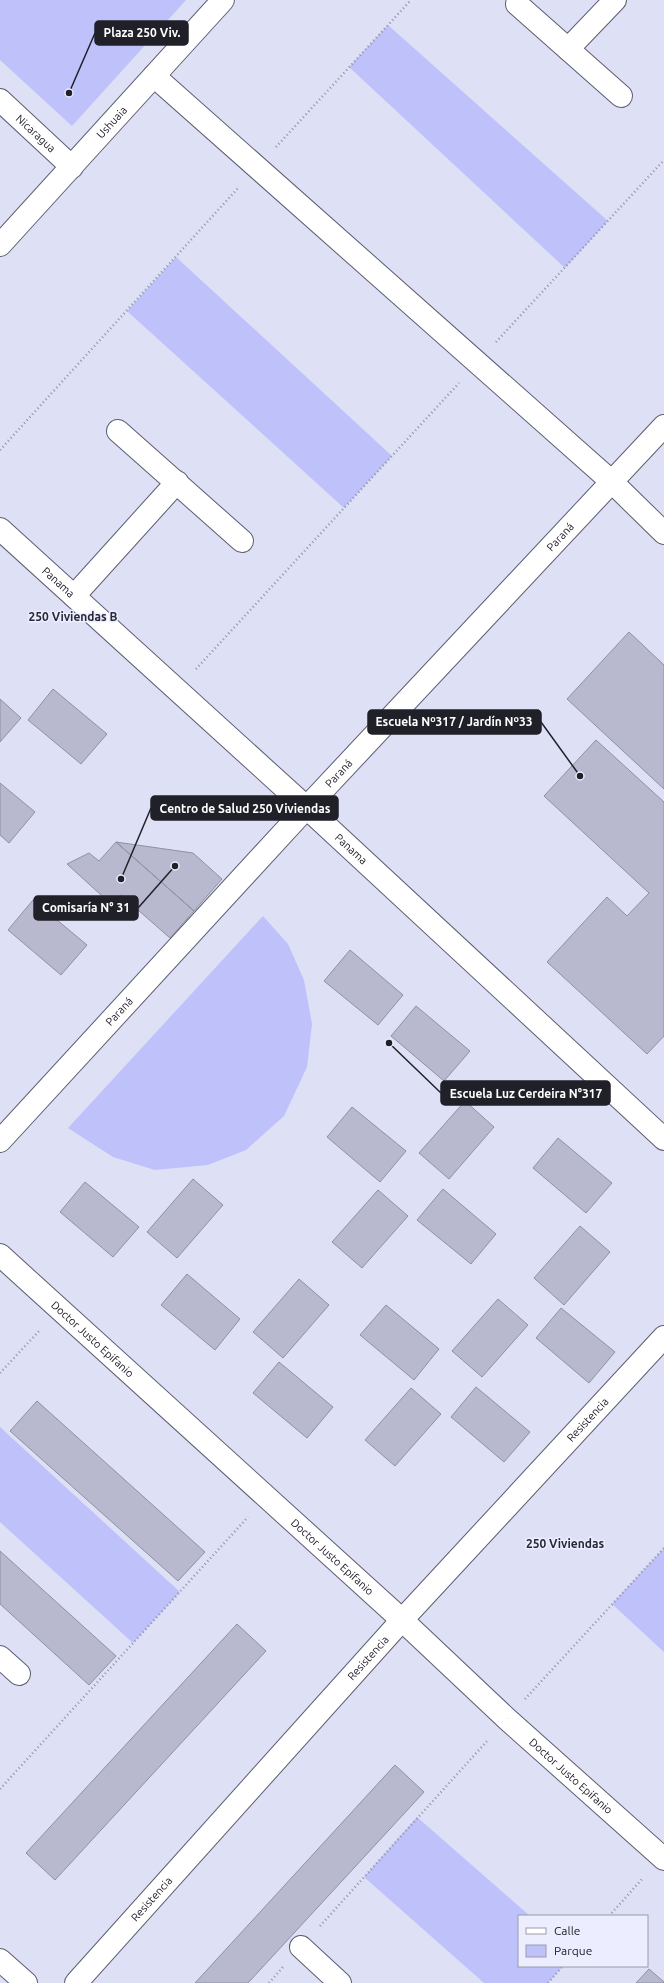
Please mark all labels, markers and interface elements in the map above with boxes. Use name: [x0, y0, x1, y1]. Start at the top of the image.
callout: Plaza 250 Viv.: [95, 21, 188, 45]
text: Plaza 250 Viv.: [104, 26, 180, 39]
street label: Ushuaia: [94, 104, 129, 141]
street label: Nicaragua: [14, 112, 58, 155]
street label: Paraná: [544, 520, 576, 553]
street label: Panama: [40, 564, 77, 600]
district label: 250 Viviendas B: [29, 610, 118, 623]
callout: Escuela Nº317 / Jardín Nº33: [368, 710, 541, 734]
text: Escuela Nº317 / Jardín Nº33: [375, 715, 533, 728]
street label: Paraná: [323, 757, 355, 790]
callout: Centro de Salud 250 Viviendas: [151, 796, 338, 820]
text: Centro de Salud 250 Viviendas: [160, 802, 331, 815]
street label: Panama: [333, 831, 370, 867]
callout: Comisaría N° 31: [34, 896, 138, 920]
text: Comisaría N° 31: [42, 901, 130, 914]
street label: Paraná: [103, 995, 135, 1028]
callout: Escuela Luz Cerdeira N°317: [441, 1081, 610, 1105]
text: Escuela Luz Cerdeira N°317: [450, 1087, 603, 1100]
street label: Doctor Justo Epifanio: [49, 1299, 136, 1379]
street label: Resistencia: [564, 1395, 611, 1444]
street label: Doctor Justo Epifanio: [289, 1516, 376, 1597]
district label: 250 Viviendas: [526, 1537, 604, 1550]
street label: Resistencia: [345, 1633, 391, 1682]
street label: Doctor Justo Epifanio: [527, 1736, 615, 1816]
street label: Resistencia: [129, 1874, 174, 1924]
legend: [518, 1915, 648, 1967]
text: Calle: [554, 1924, 580, 1937]
text: Parque: [554, 1944, 592, 1957]

